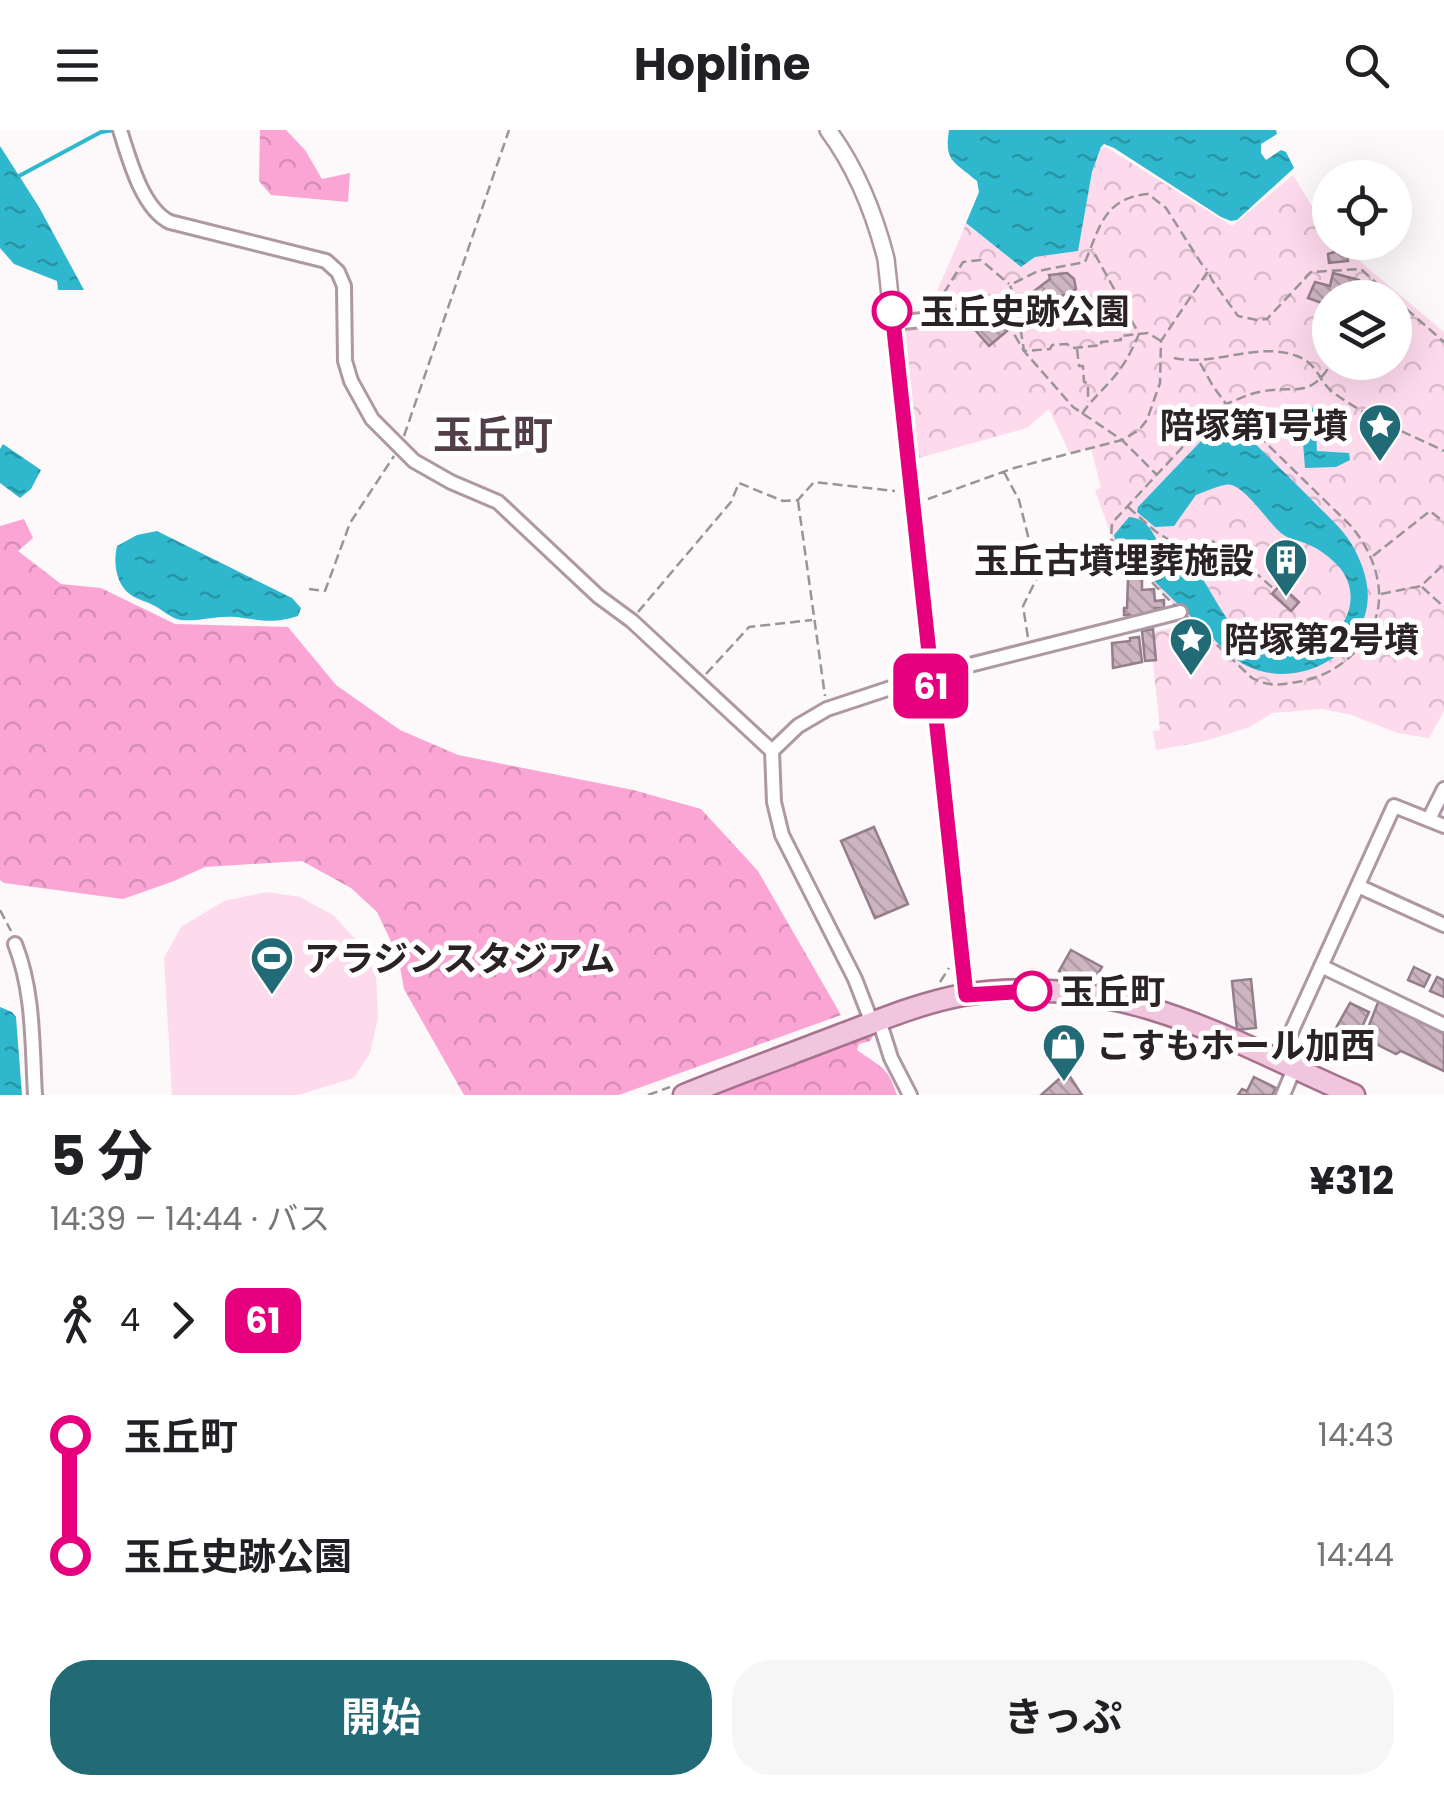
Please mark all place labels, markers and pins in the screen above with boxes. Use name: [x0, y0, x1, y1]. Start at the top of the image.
place label: 玉丘史跡公園: [920, 287, 1130, 336]
marker: 玉丘史跡公園: [873, 292, 911, 330]
place label: 陪塚第1号墳: [1160, 401, 1348, 450]
place icon: 陪塚第1号墳: [1357, 402, 1403, 463]
place label: 玉丘古墳埋葬施設: [974, 536, 1254, 585]
building icon: 玉丘古墳埋葬施設: [1263, 537, 1309, 598]
place label: 陪塚第2号墳: [1224, 615, 1419, 664]
place icon: 陪塚第2号墳: [1168, 616, 1214, 677]
place label: アラジンスタジアム: [304, 934, 615, 983]
sports icon: アラジンスタジアム: [249, 935, 295, 996]
place label: 玉丘町: [1060, 967, 1165, 1016]
marker: 玉丘町: [1013, 972, 1051, 1010]
place label: こすもホール加西: [1096, 1021, 1375, 1070]
shop icon: こすもホール加西: [1041, 1022, 1087, 1083]

